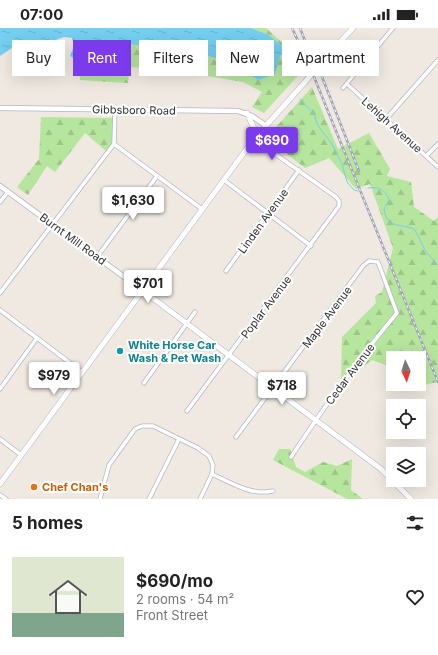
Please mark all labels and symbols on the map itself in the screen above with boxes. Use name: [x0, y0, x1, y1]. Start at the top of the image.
street label: Lehigh Avenue: [359, 94, 425, 156]
street label: Gibbsboro Road: [92, 102, 176, 118]
pin: $690: [248, 127, 296, 161]
street label: Linden Avenue: [235, 186, 291, 256]
pin: $1,630: [100, 187, 166, 221]
street label: Burnt Mill Road: [37, 210, 109, 268]
pin: $701: [124, 270, 172, 304]
street label: Poplar Avenue: [238, 273, 294, 341]
street label: Maple Avenue: [299, 283, 355, 351]
place label: White Horse Car Wash & Pet Wash: [128, 338, 221, 365]
street label: Cedar Avenue: [322, 341, 378, 407]
marker: White Horse Car Wash & Pet Wash: [115, 346, 125, 356]
north arrow: [386, 351, 426, 391]
pin: $979: [30, 362, 78, 396]
pin: $718: [258, 372, 306, 406]
place label: Chef Chan's: [42, 480, 108, 494]
marker: Chef Chan's: [29, 482, 39, 492]

